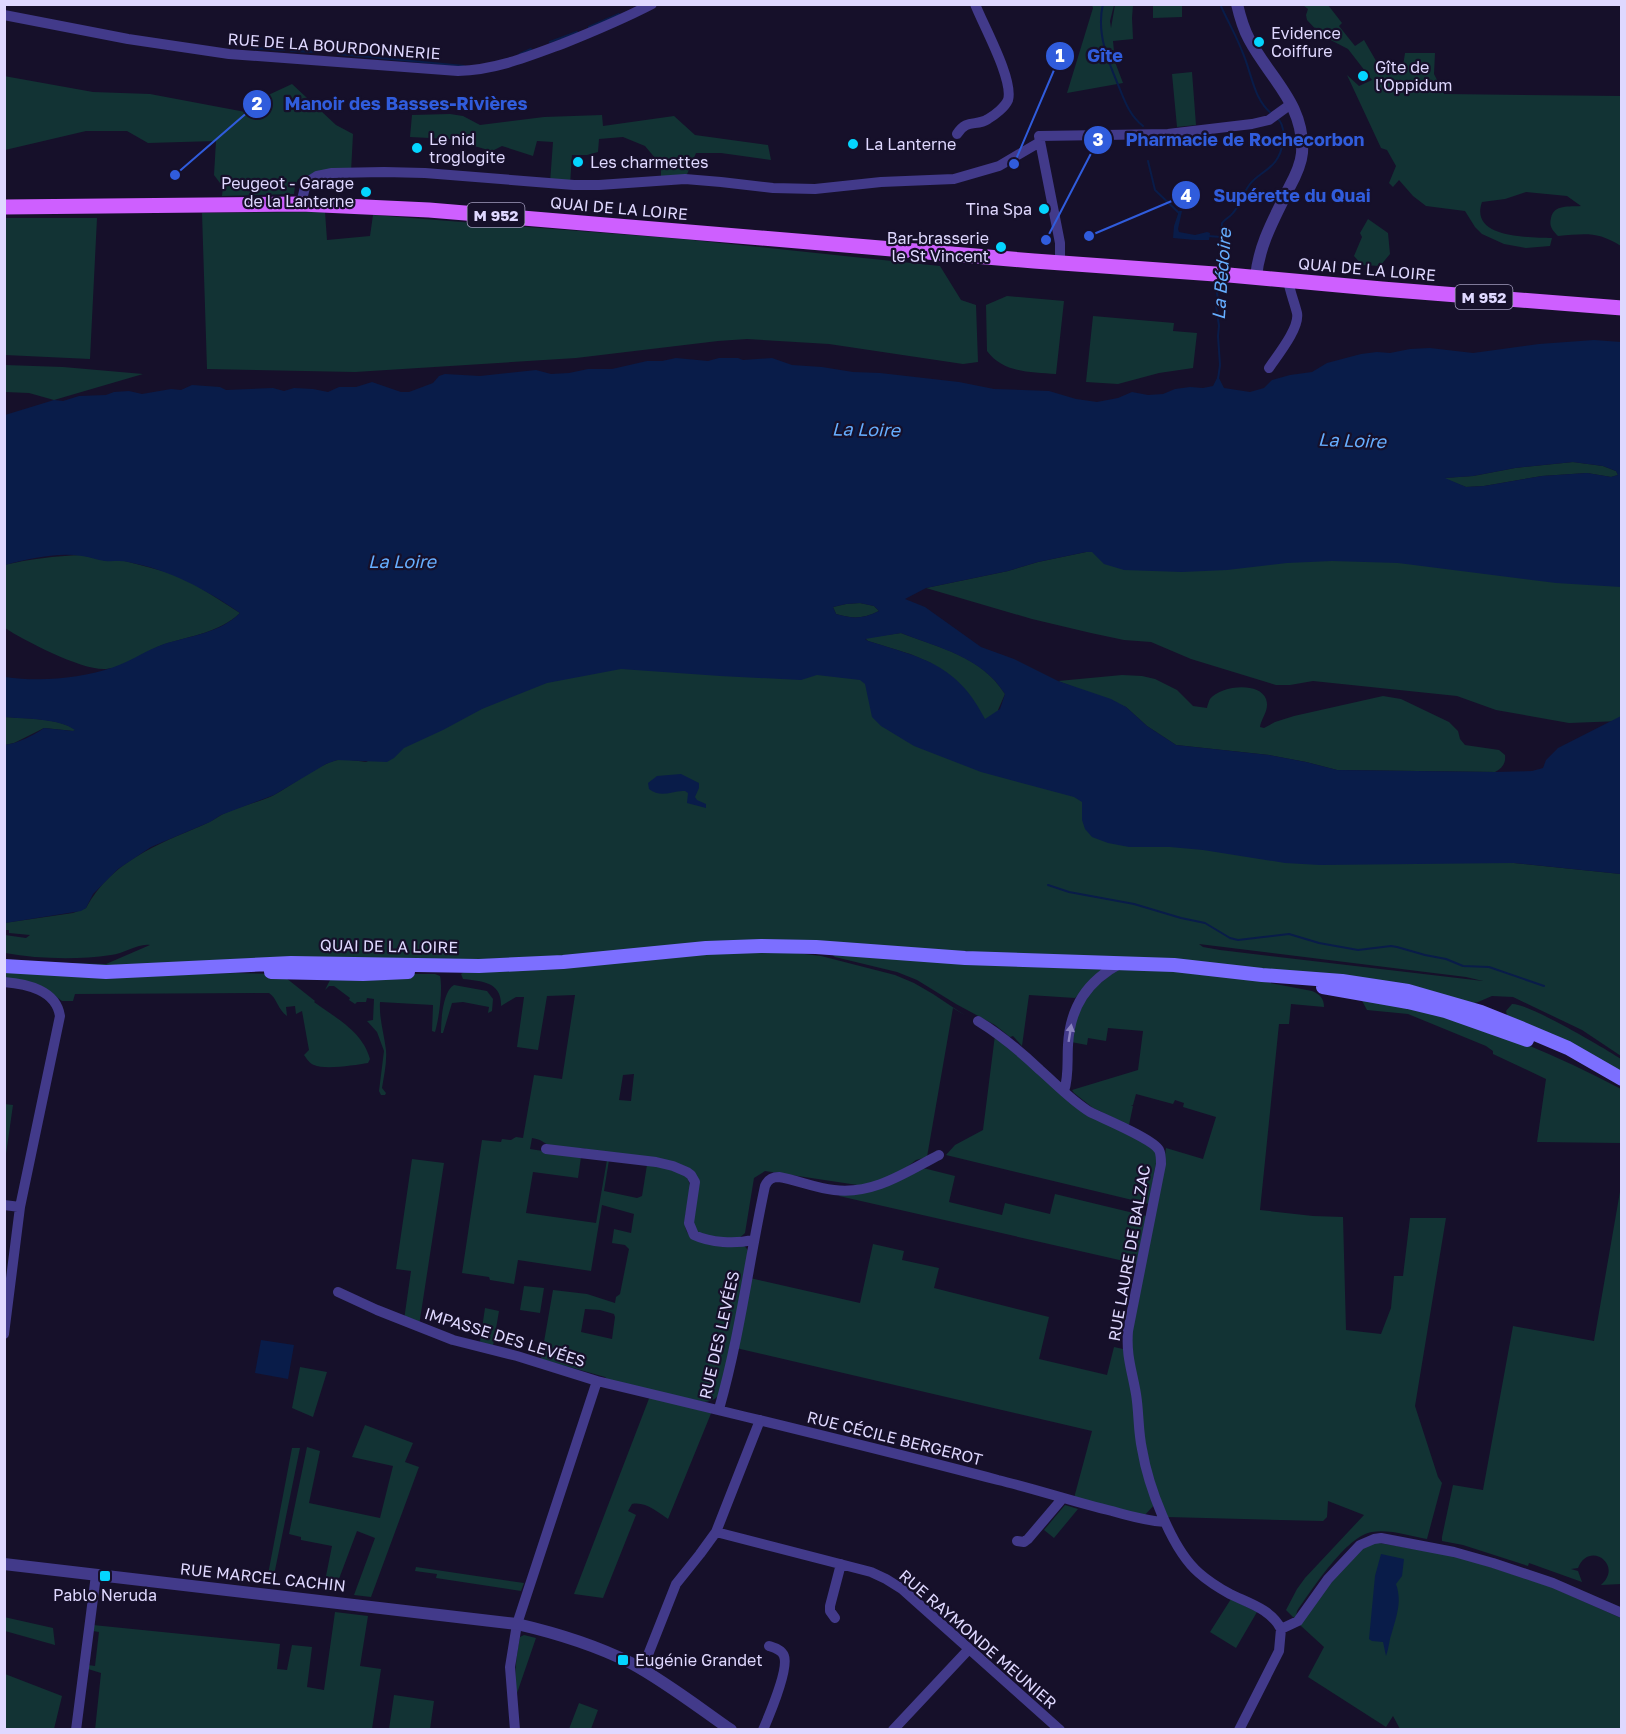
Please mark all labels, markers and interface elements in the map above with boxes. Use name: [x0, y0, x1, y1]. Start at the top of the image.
place label: Evidence Coiffure: [1271, 23, 1341, 61]
street label: RUE DE LA BOURDONNERIE: [227, 29, 441, 63]
marker: Evidence Coiffure: [1252, 35, 1266, 49]
callout: Gîte: [1045, 38, 1135, 74]
text: 1: [1055, 44, 1065, 66]
text: Gîte: [1087, 44, 1123, 66]
place label: Gîte de l'Oppidum: [1375, 57, 1453, 95]
marker: Gîte de l'Oppidum: [1356, 69, 1370, 83]
callout: Manoir des Basses-Rivières: [242, 86, 539, 122]
text: 2: [252, 92, 263, 114]
text: Manoir des Basses-Rivières: [285, 92, 527, 114]
callout: Pharmacie de Rochecorbon: [1083, 122, 1376, 158]
text: 3: [1093, 128, 1104, 150]
text: Pharmacie de Rochecorbon: [1125, 128, 1365, 150]
place label: Le nid troglogite: [429, 129, 505, 167]
place label: La Lanterne: [865, 134, 956, 154]
marker: La Lanterne: [846, 137, 860, 151]
marker: Le nid troglogite: [410, 141, 424, 155]
place label: Les charmettes: [590, 152, 708, 172]
marker: Les charmettes: [571, 155, 585, 169]
place label: Peugeot - Garage de la Lanterne: [221, 173, 354, 211]
callout: Supérette du Quai: [1171, 177, 1383, 213]
text: 4: [1180, 184, 1192, 206]
text: Supérette du Quai: [1213, 184, 1371, 206]
marker: Peugeot - Garage de la Lanterne: [359, 185, 373, 199]
street label: QUAI DE LA LOIRE: [549, 192, 689, 224]
place label: Tina Spa: [966, 199, 1032, 219]
marker: Tina Spa: [1037, 202, 1051, 216]
road number: M 952: [468, 203, 524, 227]
water label: La Bédoire: [1207, 226, 1235, 320]
place label: Bar-brasserie le St Vincent: [887, 228, 989, 266]
marker: Bar-brasserie le St Vincent: [994, 240, 1008, 254]
street label: QUAI DE LA LOIRE: [1297, 253, 1437, 285]
road number: M 952: [1456, 285, 1512, 309]
water label: La Loire: [832, 417, 902, 441]
water label: La Loire: [1318, 428, 1388, 452]
water label: La Loire: [368, 550, 438, 572]
street label: QUAI DE LA LOIRE: [320, 935, 458, 957]
one-way arrow: [1065, 1024, 1074, 1043]
street label: RUE LAURE DE BALZAC: [1104, 1163, 1154, 1343]
street label: RUE DES LEVÉES: [695, 1269, 743, 1401]
street label: IMPASSE DES LEVÉES: [422, 1303, 588, 1371]
street label: RUE CÉCILE BERGEROT: [805, 1406, 985, 1470]
street label: RUE MARCEL CACHIN: [179, 1558, 347, 1596]
street label: RUE RAYMONDE MEUNIER: [895, 1565, 1061, 1713]
marker: Pablo Neruda: [98, 1569, 112, 1583]
place label: Pablo Neruda: [53, 1585, 157, 1605]
place label: Eugénie Grandet: [635, 1650, 763, 1670]
marker: Eugénie Grandet: [616, 1653, 630, 1667]

